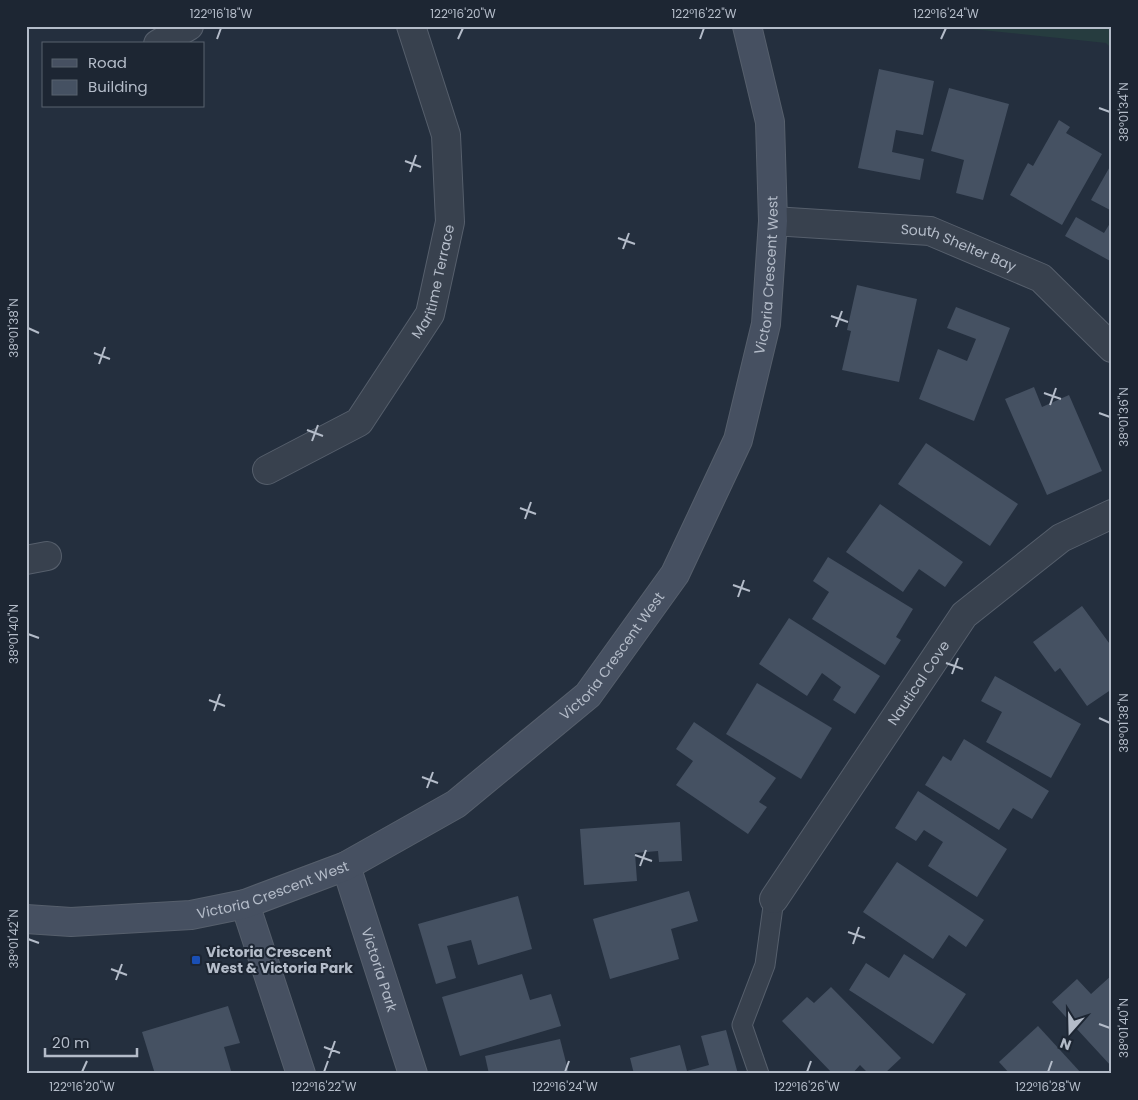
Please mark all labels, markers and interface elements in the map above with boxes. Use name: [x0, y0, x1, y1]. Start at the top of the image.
text: 122°16'18"W: [190, 5, 253, 22]
text: 122°16'20"W: [430, 5, 496, 22]
text: 122°16'22"W: [672, 5, 737, 22]
text: 122°16'24"W: [913, 5, 979, 22]
legend: [42, 42, 205, 108]
text: Road: [88, 52, 127, 73]
text: Building: [88, 76, 148, 97]
text: 38°01'34"N: [1115, 82, 1132, 142]
street label: Victoria Crescent West: [749, 196, 783, 356]
street label: South Shelter Bay: [900, 219, 1019, 276]
street label: Maritime Terrace: [407, 222, 459, 342]
text: 38°01'38"N: [5, 298, 22, 358]
text: 38°01'36"N: [1115, 387, 1132, 447]
street label: Victoria Crescent West: [555, 588, 669, 725]
text: 38°01'40"N: [5, 604, 22, 664]
street label: Nautical Cove: [883, 636, 954, 729]
text: 38°01'38"N: [1115, 693, 1132, 753]
street label: Victoria Crescent West: [195, 856, 352, 924]
text: 38°01'42"N: [5, 909, 22, 969]
street label: Victoria Park: [356, 925, 403, 1015]
place label: Victoria Crescent West & Victoria Park: [206, 942, 353, 978]
marker: Victoria Crescent West & Victoria Park: [190, 954, 202, 966]
text: 38°01'40"N: [1115, 998, 1132, 1058]
north arrow: [1046, 1008, 1096, 1058]
scale bar: [45, 1025, 138, 1057]
text: 20 m: [52, 1032, 90, 1053]
text: N: [1057, 1033, 1074, 1055]
text: 122°16'20"W: [49, 1078, 115, 1095]
text: 122°16'22"W: [292, 1078, 357, 1095]
text: 122°16'24"W: [532, 1078, 598, 1095]
text: 122°16'26"W: [774, 1078, 840, 1095]
text: 122°16'28"W: [1015, 1078, 1081, 1095]

